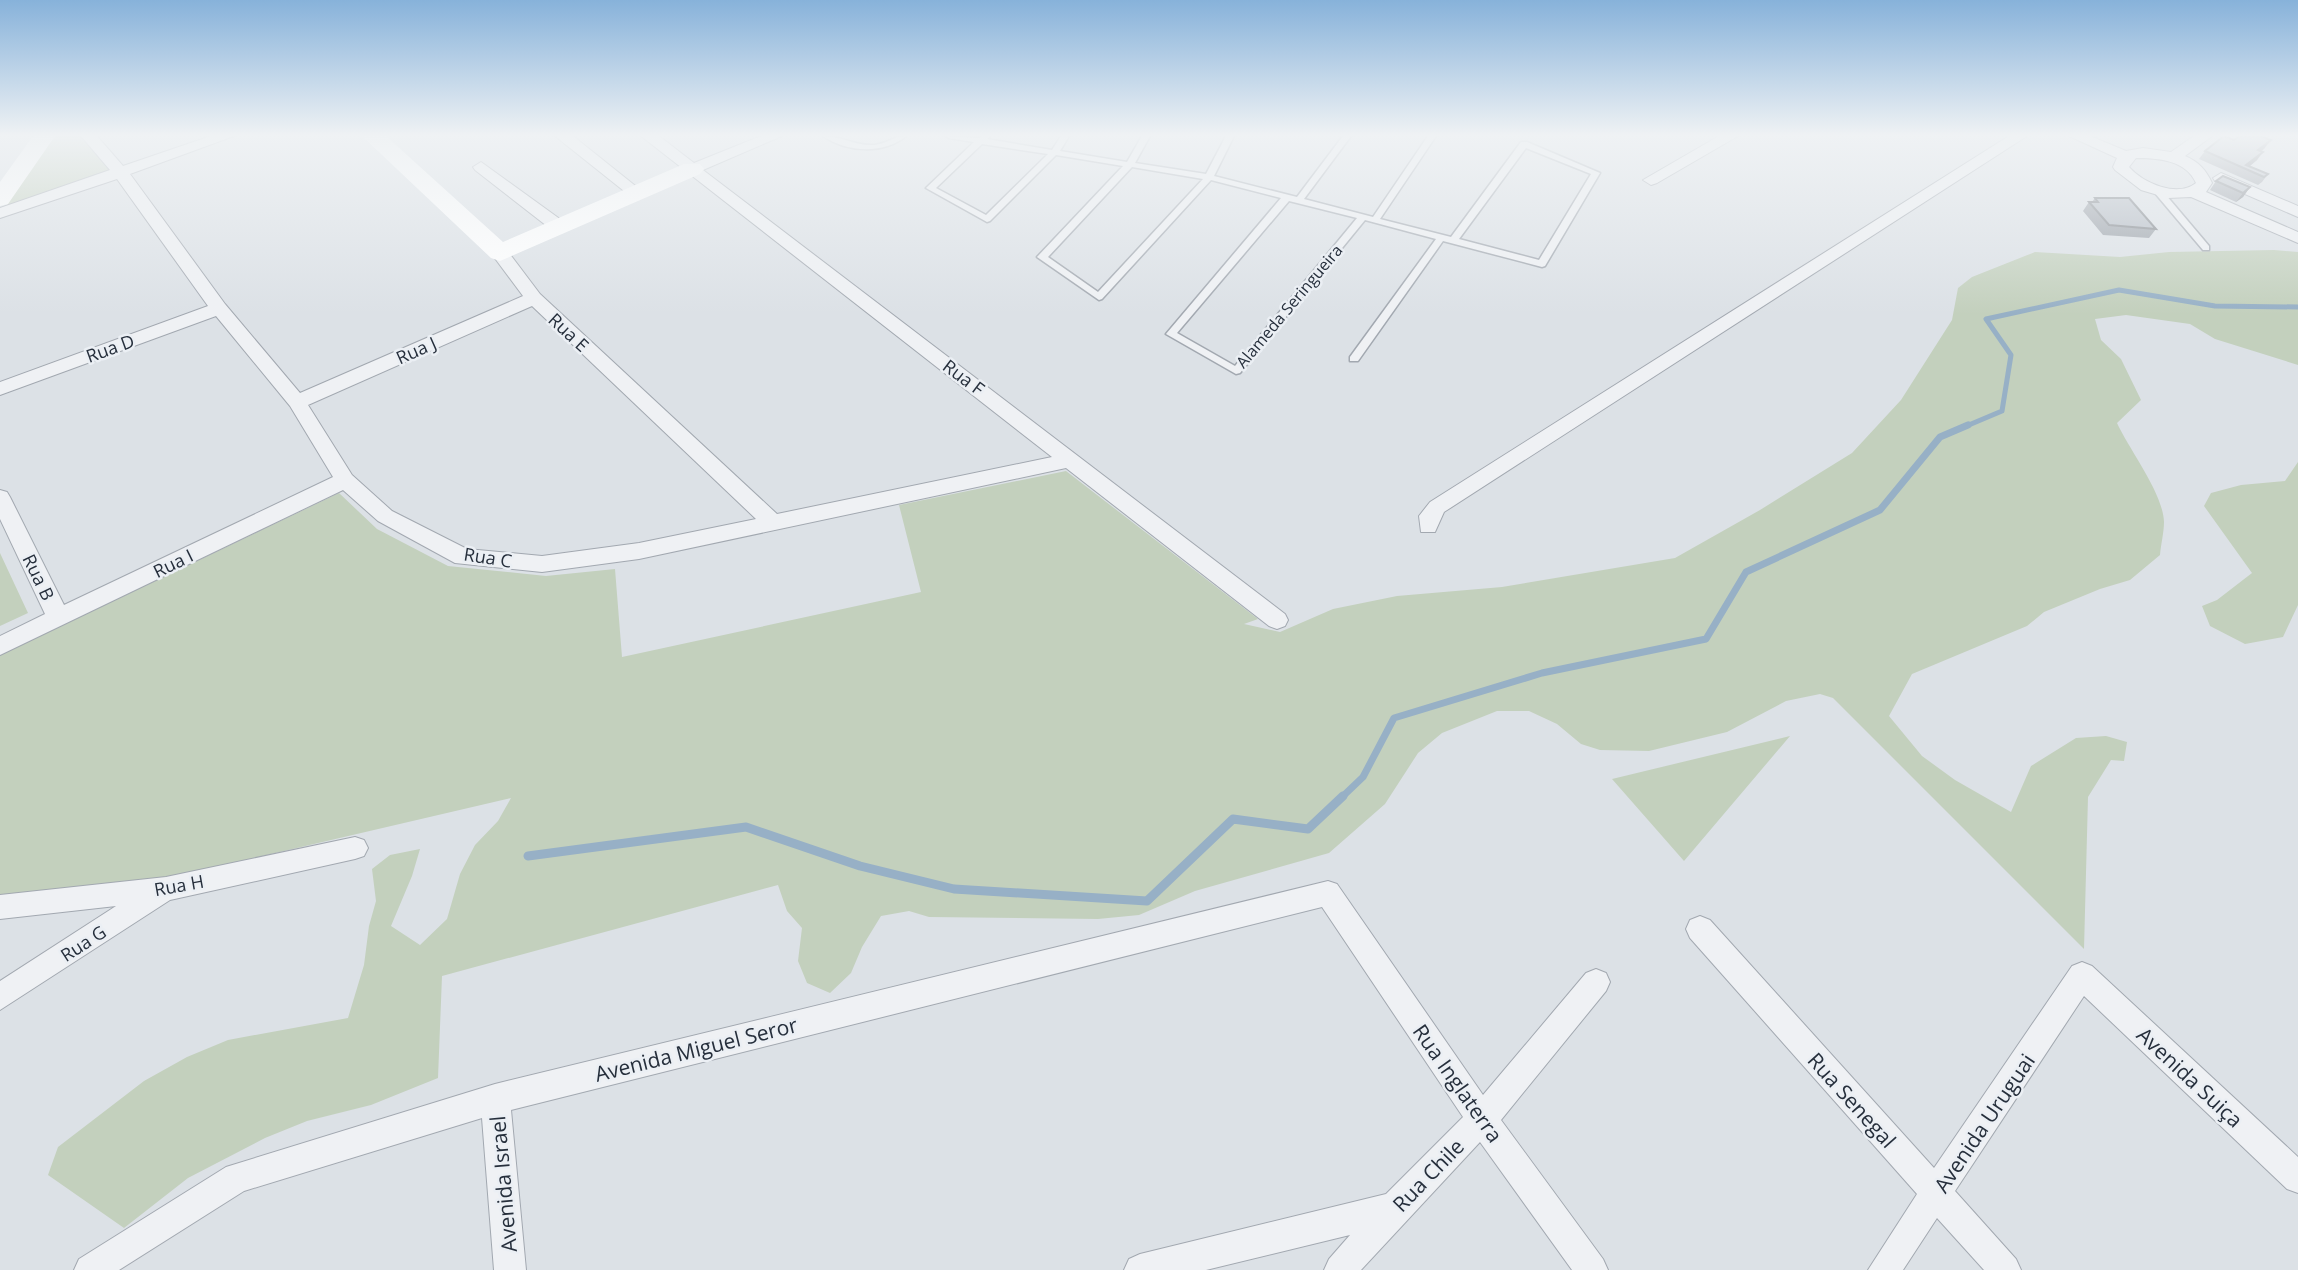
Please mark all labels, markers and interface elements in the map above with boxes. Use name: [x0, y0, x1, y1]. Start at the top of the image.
street label: Alameda Seringueira: [1231, 240, 1347, 372]
street label: Rua E: [544, 307, 594, 357]
street label: Rua D: [82, 328, 138, 368]
street label: Rua J: [392, 331, 440, 369]
street label: Rua F: [938, 354, 990, 400]
street label: Rua C: [462, 541, 514, 573]
street label: Rua I: [149, 543, 197, 583]
street label: Rua B: [18, 550, 60, 604]
street label: Rua H: [152, 869, 206, 901]
street label: Rua G: [56, 919, 110, 967]
street label: Avenida Miguel Seror: [592, 1010, 801, 1088]
street label: Rua Inglaterra: [1407, 1018, 1509, 1148]
street label: Avenida Suiça: [2131, 1021, 2249, 1133]
street label: Rua Senegal: [1802, 1046, 1902, 1154]
street label: Avenida Uruguai: [1927, 1048, 2041, 1198]
street label: Avenida Israel: [483, 1115, 523, 1253]
street label: Rua Chile: [1386, 1132, 1470, 1218]

